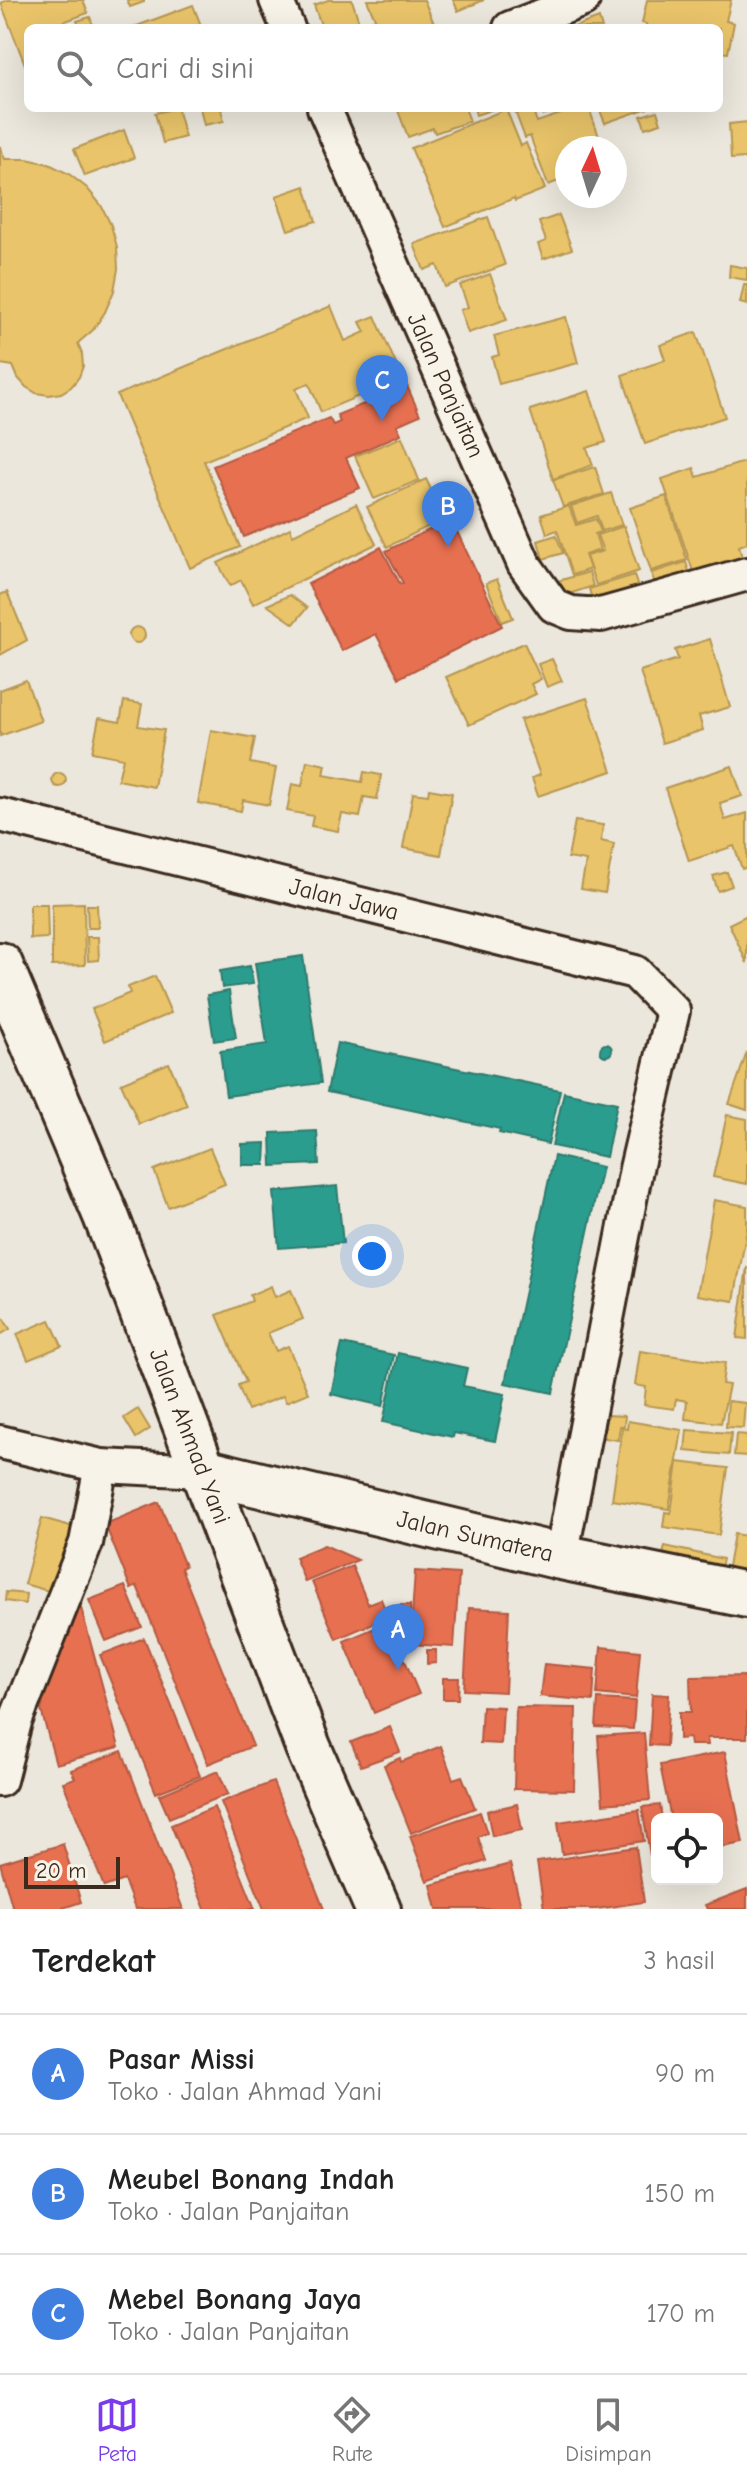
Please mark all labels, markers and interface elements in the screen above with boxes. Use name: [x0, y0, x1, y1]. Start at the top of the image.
search box: [24, 24, 723, 112]
icon: search: [52, 46, 96, 90]
text: Cari di sini: [116, 51, 254, 86]
north arrow: [555, 136, 627, 208]
street label: Jalan Panjaitan: [402, 308, 490, 462]
pin: C: [356, 355, 408, 421]
pin: B: [422, 481, 474, 547]
street label: Jalan Jawa: [286, 872, 402, 926]
your location: [352, 1236, 392, 1276]
street label: Jalan Ahmad Yani: [144, 1344, 236, 1528]
street label: Jalan Sumatera: [394, 1504, 556, 1568]
pin: A: [372, 1604, 424, 1670]
map controls: [651, 1813, 723, 1885]
button: locate: [651, 1813, 723, 1885]
scale bar: [24, 1853, 120, 1889]
text: 20 m: [36, 1858, 86, 1884]
text: Terdekat: [32, 1941, 155, 1981]
text: 3 hasil: [643, 1946, 715, 1976]
text: Pasar Missi: [108, 2042, 255, 2077]
text: A: [51, 2059, 65, 2089]
text: 90 m: [655, 2059, 715, 2089]
text: Toko · Jalan Ahmad Yani: [108, 2077, 382, 2107]
text: Meubel Bonang Indah: [108, 2162, 395, 2197]
text: B: [50, 2179, 66, 2209]
text: 150 m: [645, 2179, 715, 2209]
text: Toko · Jalan Panjaitan: [108, 2197, 349, 2227]
text: Mebel Bonang Jaya: [108, 2282, 362, 2317]
text: C: [50, 2299, 66, 2329]
text: 170 m: [646, 2299, 715, 2329]
text: Toko · Jalan Panjaitan: [108, 2317, 349, 2347]
tab: Peta: [95, 2393, 139, 2467]
tab: Rute: [330, 2393, 374, 2467]
tab: Disimpan: [565, 2393, 652, 2467]

